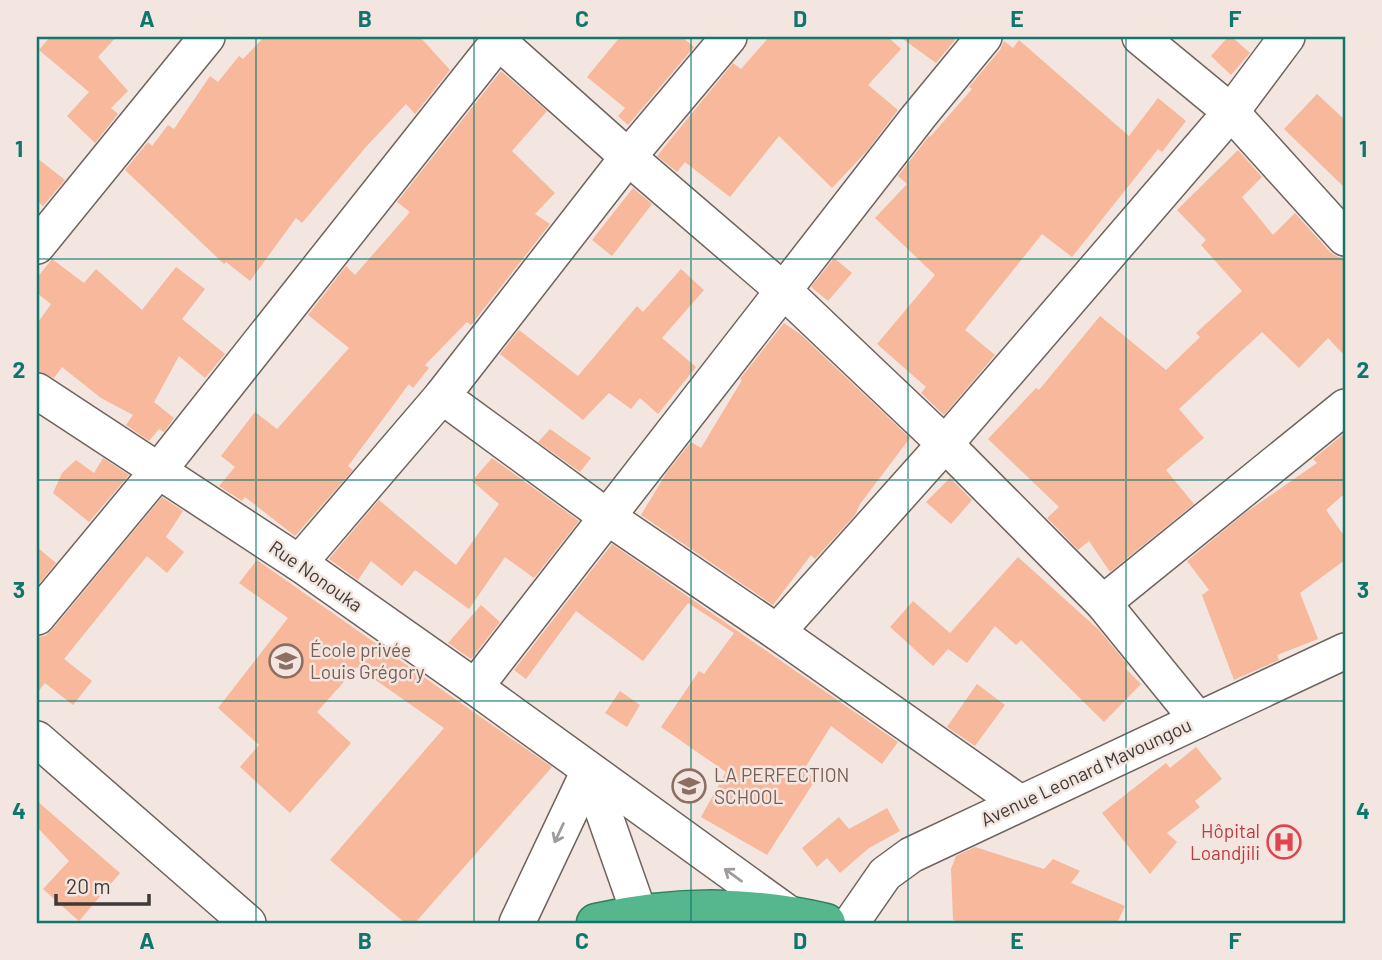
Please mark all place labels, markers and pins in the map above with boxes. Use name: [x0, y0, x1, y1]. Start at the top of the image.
place label: École privée Louis Grégory: [310, 638, 425, 683]
school or university icon: École privée Louis Grégory: [267, 642, 305, 680]
place label: LA PERFECTION SCHOOL: [714, 763, 849, 808]
school or university icon: LA PERFECTION SCHOOL: [670, 767, 708, 805]
place label: Hôpital Loandjili: [1190, 819, 1260, 864]
hospital icon: Hôpital Loandjili: [1265, 823, 1303, 861]

